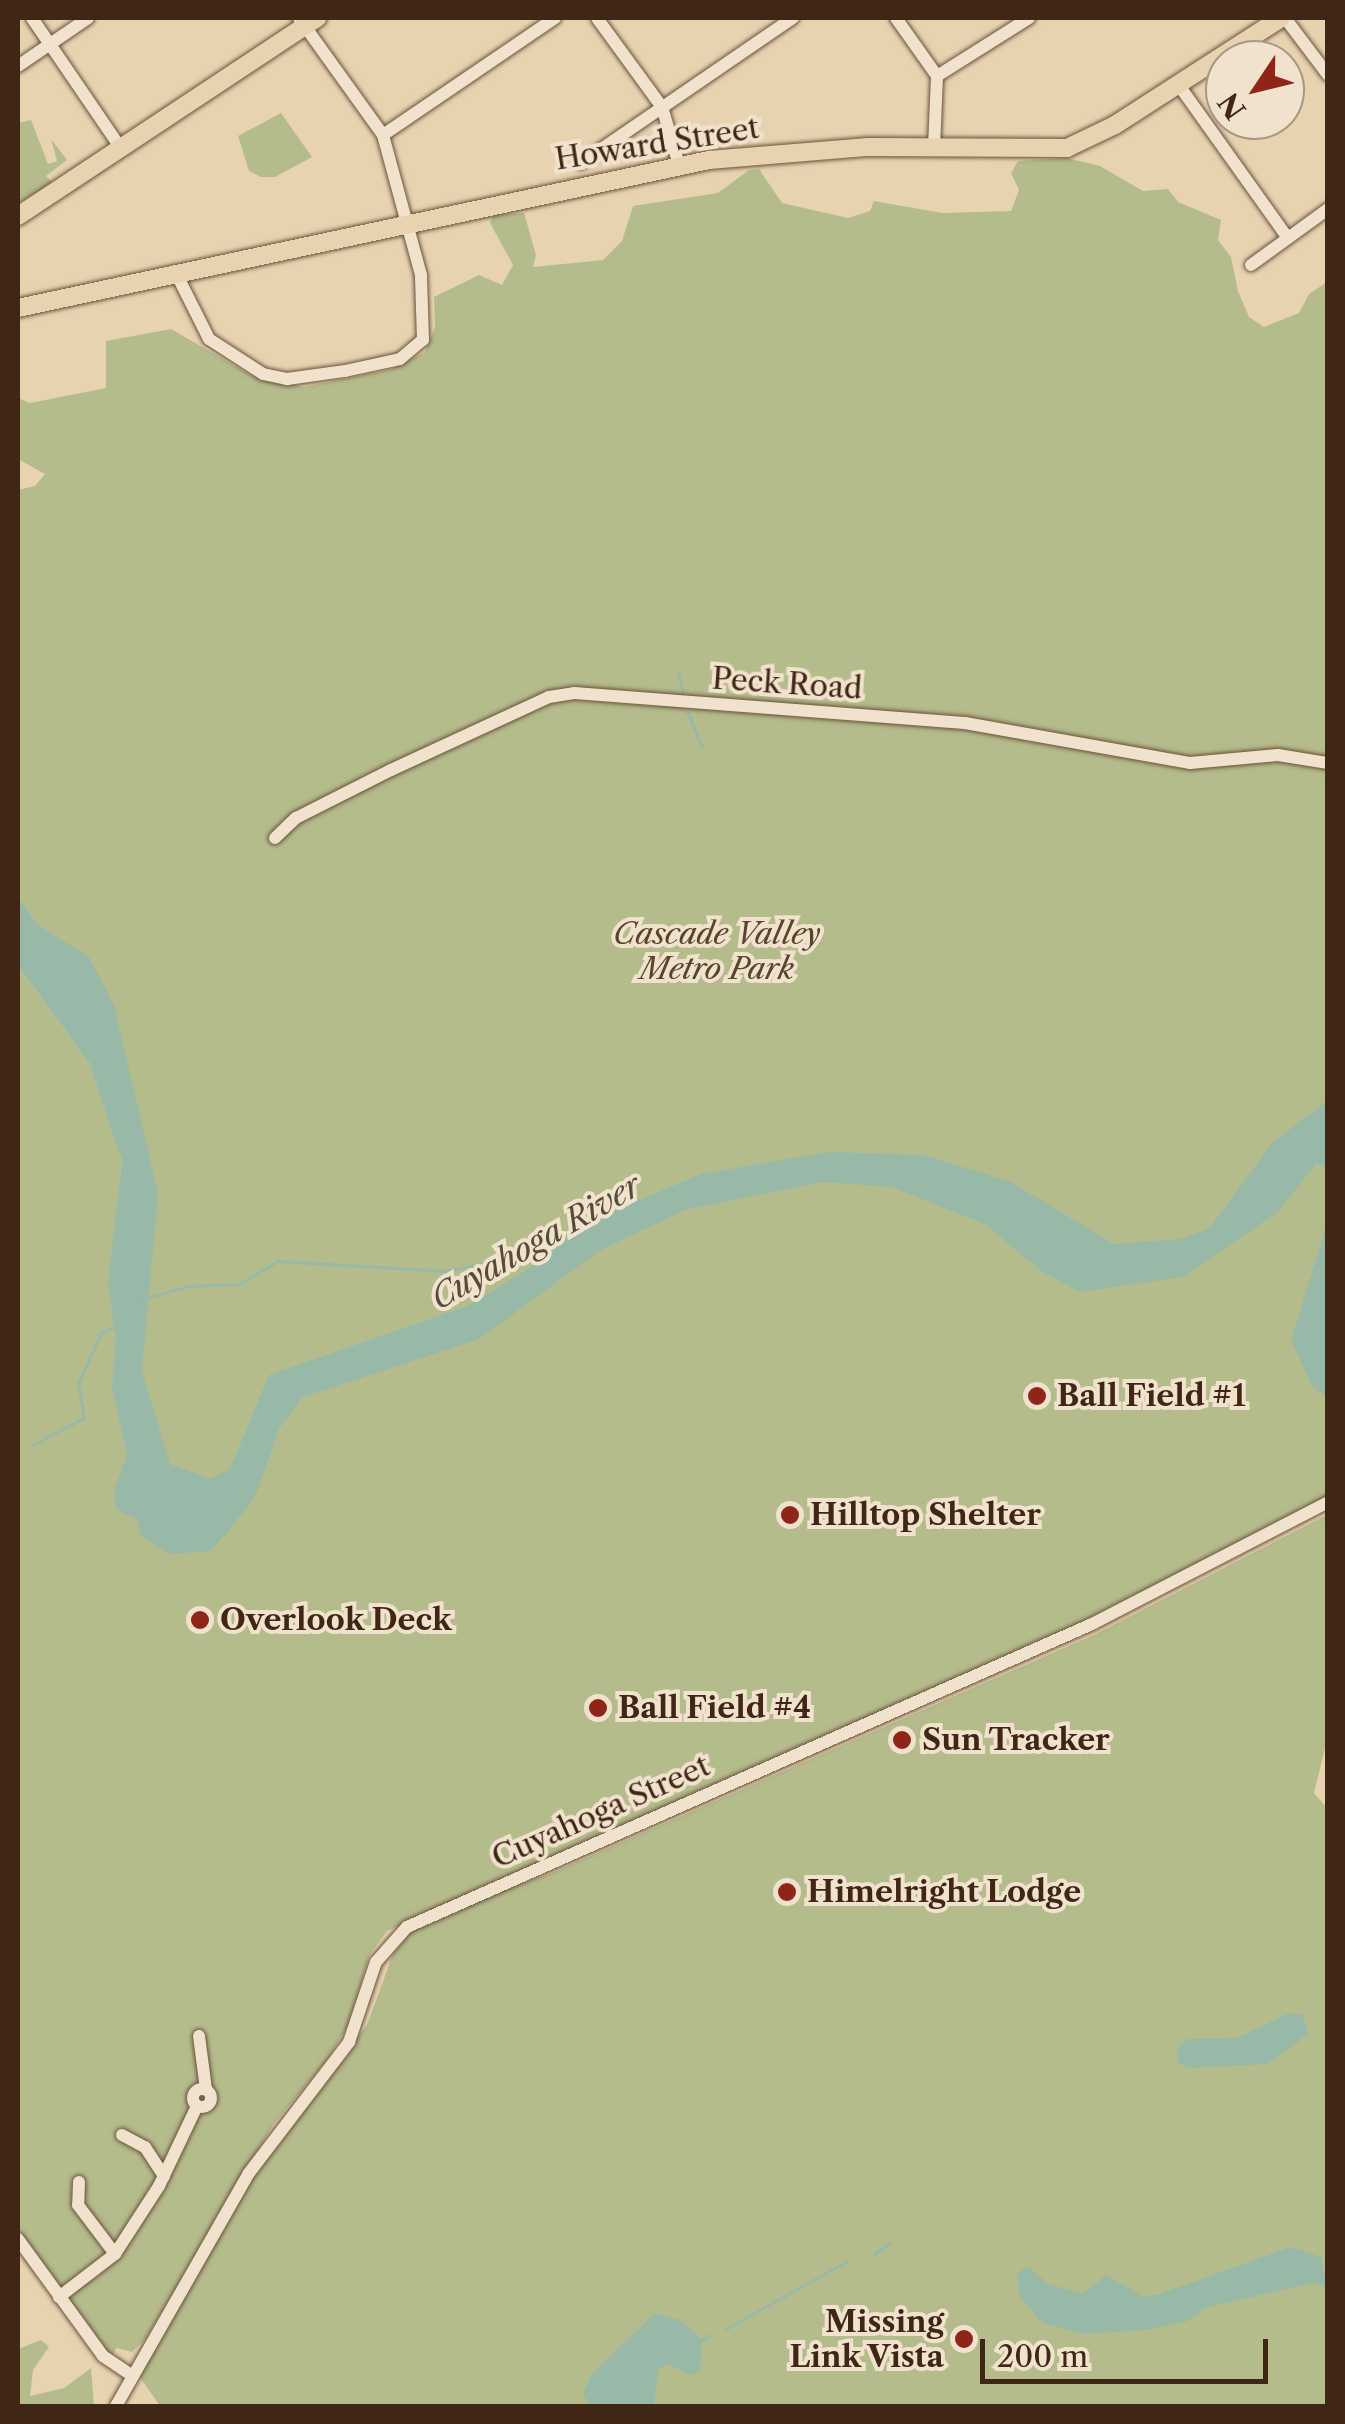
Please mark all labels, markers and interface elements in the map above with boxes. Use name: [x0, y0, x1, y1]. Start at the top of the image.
north arrow: [1205, 40, 1305, 140]
text: N: [1211, 86, 1253, 126]
street label: Howard Street: [553, 110, 761, 178]
street label: Peck Road: [710, 661, 864, 707]
park label: Cascade Valley Metro Park: [613, 916, 821, 986]
water label: Cuyahoga River: [424, 1166, 648, 1318]
place label: Ball Field #1: [1057, 1378, 1246, 1414]
marker: Ball Field #1: [1026, 1385, 1048, 1407]
place label: Hilltop Shelter: [810, 1497, 1041, 1533]
marker: Hilltop Shelter: [779, 1504, 801, 1526]
place label: Overlook Deck: [220, 1602, 452, 1638]
marker: Overlook Deck: [189, 1609, 211, 1631]
place label: Ball Field #4: [618, 1690, 811, 1726]
marker: Ball Field #4: [587, 1697, 609, 1719]
place label: Sun Tracker: [922, 1722, 1111, 1758]
marker: Sun Tracker: [891, 1729, 913, 1751]
street label: Cuyahoga Street: [486, 1748, 716, 1876]
place label: Himelright Lodge: [807, 1874, 1081, 1910]
marker: Himelright Lodge: [776, 1881, 798, 1903]
place label: Missing Link Vista: [788, 2304, 944, 2374]
scale bar: [985, 2319, 1272, 2381]
marker: Missing Link Vista: [953, 2328, 975, 2350]
text: 200 m: [997, 2338, 1088, 2375]

